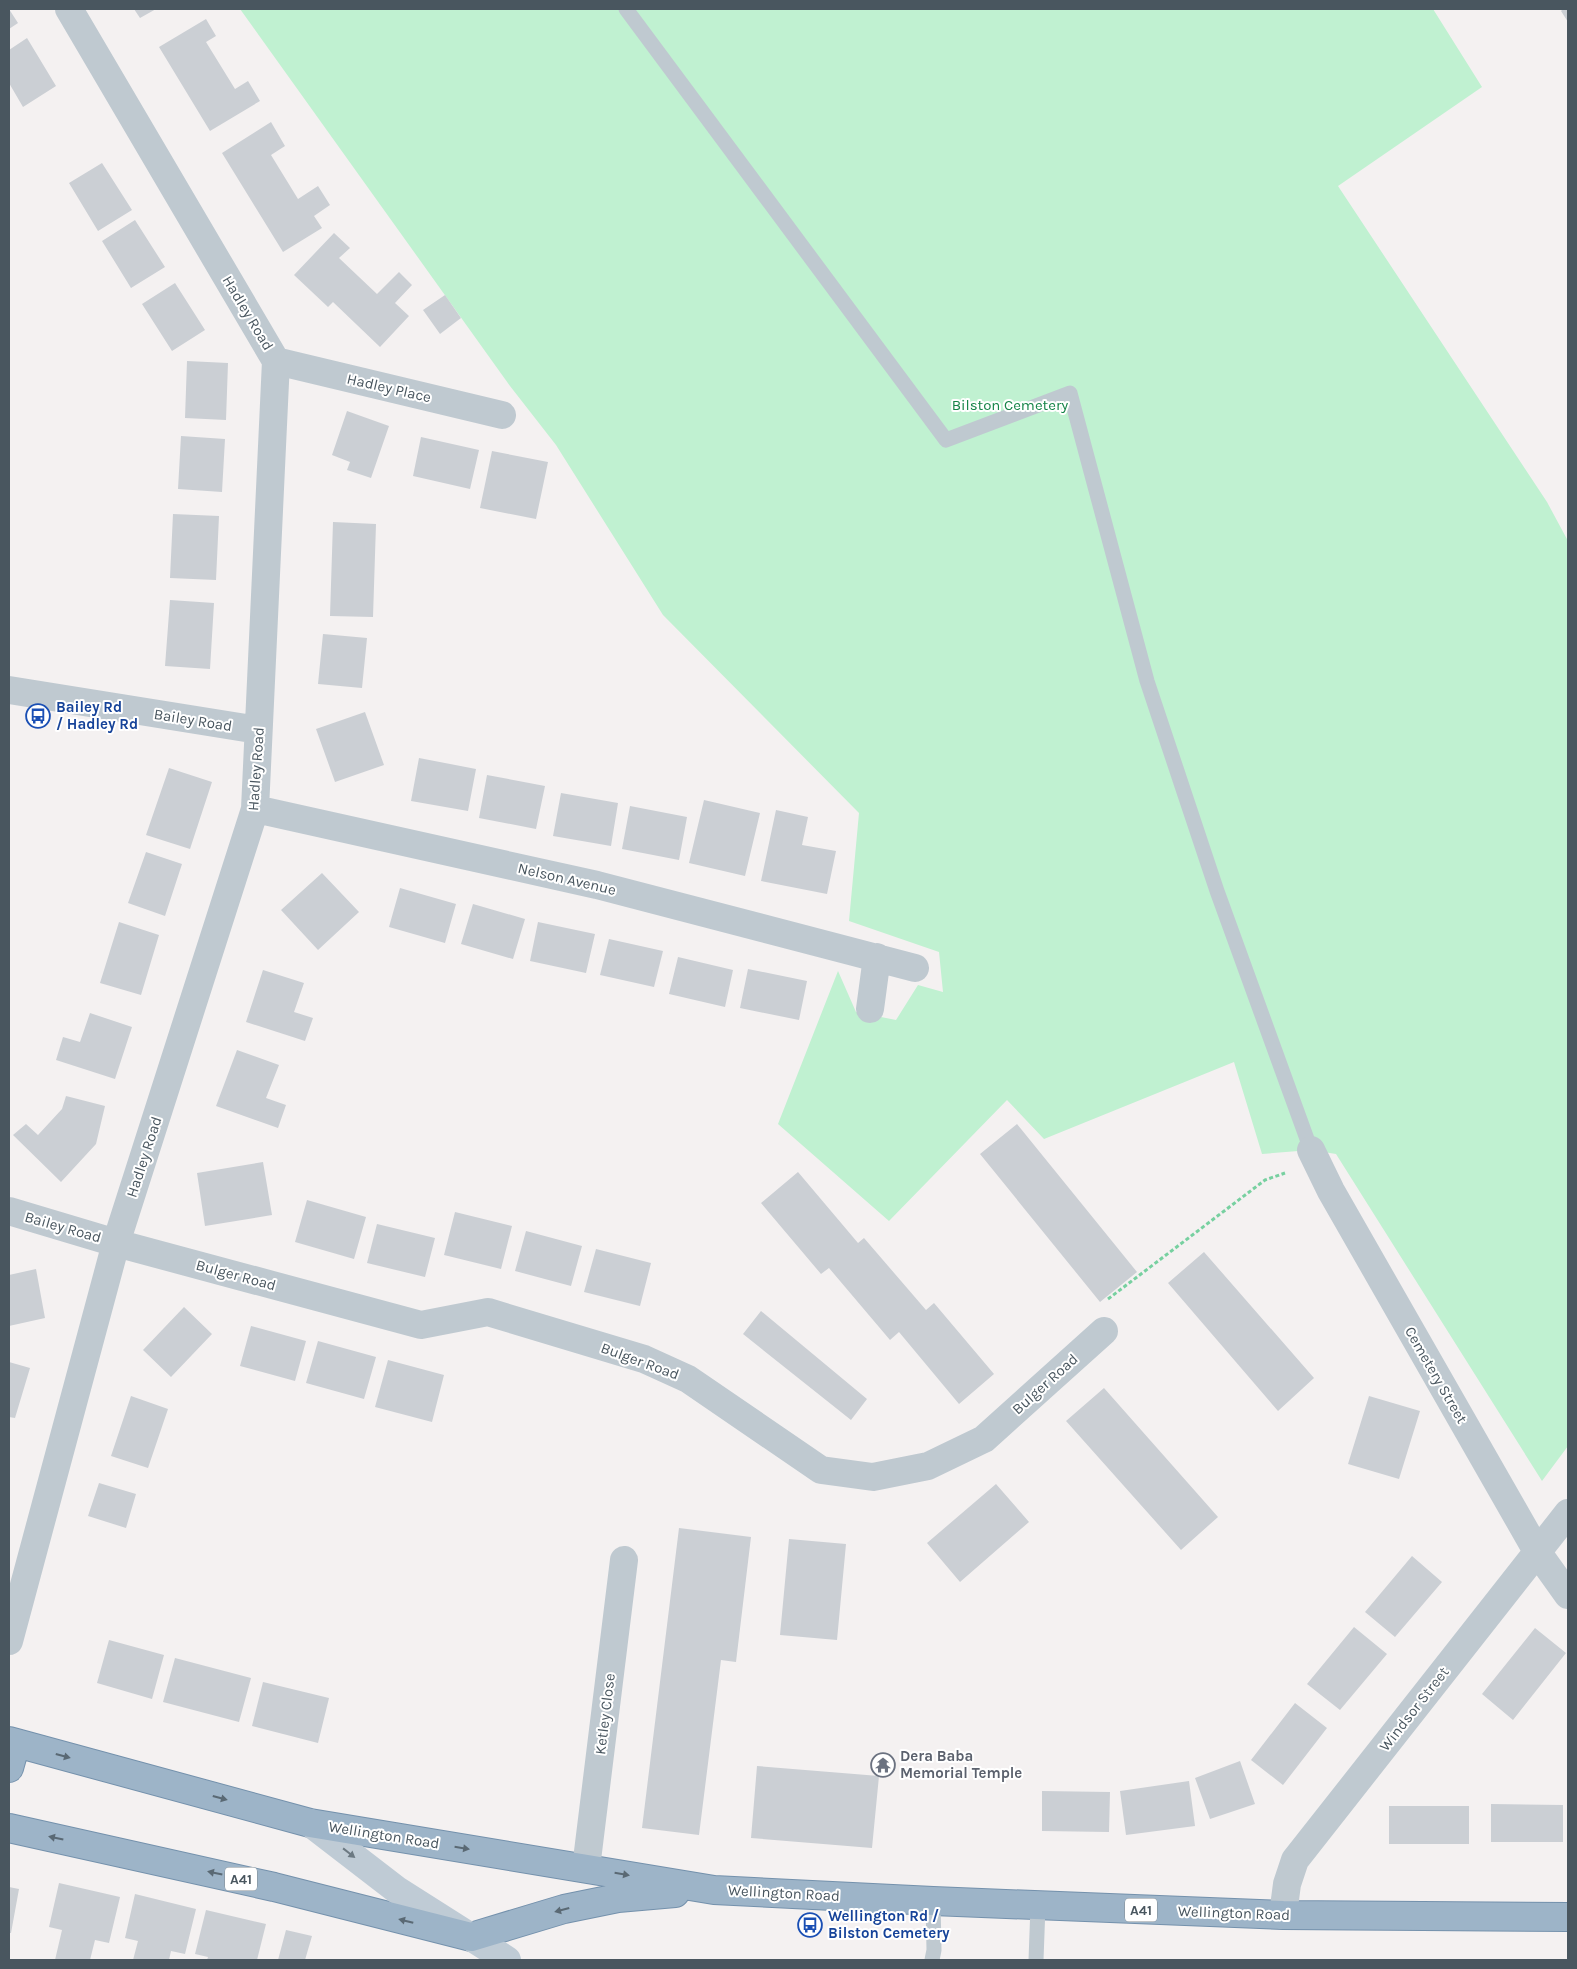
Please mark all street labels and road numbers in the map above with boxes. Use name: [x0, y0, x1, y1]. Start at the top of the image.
street label: Hadley Road: [219, 272, 277, 354]
street label: Hadley Place: [345, 370, 433, 406]
street label: Bailey Road: [153, 705, 233, 735]
street label: Hadley Road: [244, 726, 268, 812]
street label: Nelson Avenue: [516, 859, 618, 899]
street label: Hadley Road: [122, 1114, 166, 1200]
street label: Bailey Road: [23, 1207, 103, 1247]
street label: Bulger Road: [194, 1256, 278, 1294]
street label: Cemetery Street: [1401, 1323, 1471, 1427]
street label: Bulger Road: [598, 1338, 682, 1384]
street label: Bulger Road: [1008, 1350, 1082, 1418]
street label: Windsor Street: [1375, 1663, 1453, 1755]
street label: Ketley Close: [591, 1672, 619, 1756]
street label: Wellington Road: [327, 1817, 441, 1853]
road number: A41: [225, 1868, 257, 1890]
street label: Wellington Road: [728, 1881, 840, 1905]
road number: A41: [1125, 1898, 1157, 1922]
street label: Wellington Road: [1178, 1902, 1290, 1924]

